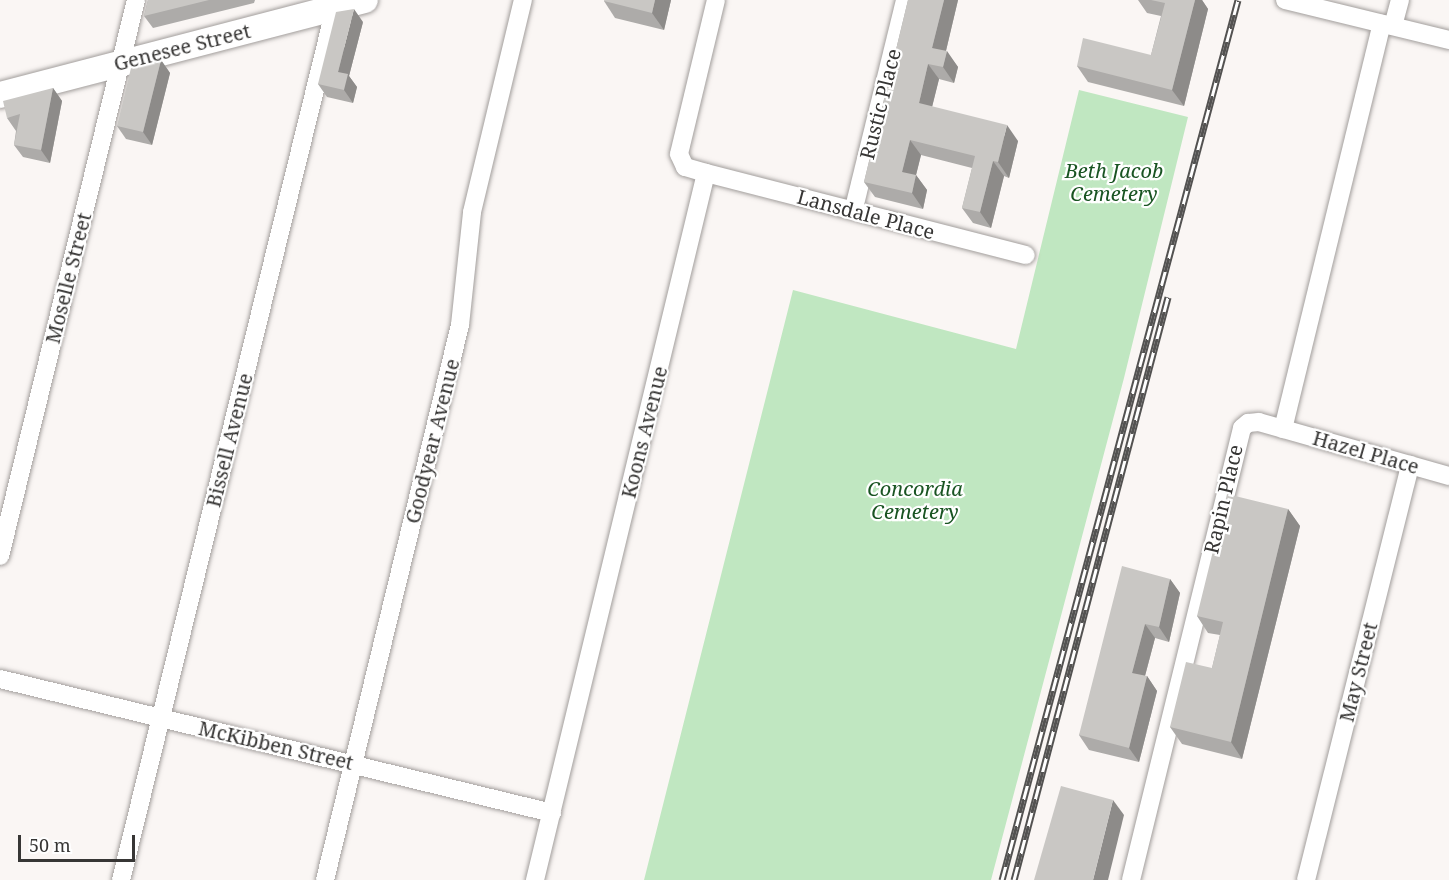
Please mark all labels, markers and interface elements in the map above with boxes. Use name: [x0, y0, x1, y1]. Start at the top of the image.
street label: Genesee Street: [111, 18, 253, 76]
street label: Rustic Place: [855, 46, 905, 162]
park label: Beth Jacob Cemetery: [1065, 158, 1163, 205]
street label: Lansdale Place: [795, 184, 937, 244]
street label: Moselle Street: [40, 210, 96, 346]
street label: Goodyear Avenue: [400, 356, 464, 526]
street label: Koons Avenue: [616, 363, 672, 501]
street label: Bissell Avenue: [201, 370, 257, 510]
street label: Hazel Place: [1310, 425, 1422, 479]
street label: Rapin Place: [1199, 442, 1247, 556]
park label: Concordia Cemetery: [867, 477, 963, 524]
street label: May Street: [1334, 620, 1382, 724]
street label: McKibben Street: [196, 716, 356, 774]
scale bar: [21, 823, 138, 861]
text: 50 m: [29, 833, 71, 857]

